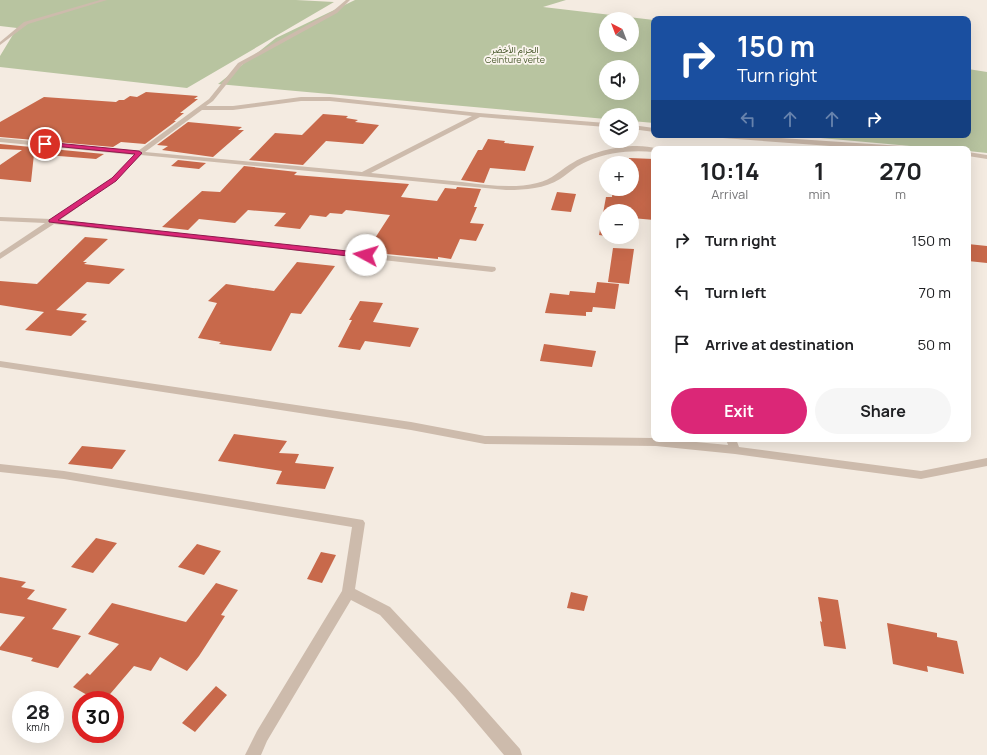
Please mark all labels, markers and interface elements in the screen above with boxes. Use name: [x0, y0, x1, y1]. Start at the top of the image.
north arrow: [599, 12, 639, 52]
map controls: [599, 12, 639, 244]
text: 150 m: [737, 27, 815, 65]
icon: right: [671, 32, 723, 84]
park label: الحزام الأخضر Ceinture verte: [485, 43, 545, 66]
button: sound: [599, 60, 639, 100]
text: Turn right: [737, 63, 818, 87]
button: layers: [599, 108, 639, 148]
icon: left: [737, 108, 759, 130]
icon: ahead: [779, 108, 801, 130]
icon: ahead: [821, 108, 843, 130]
icon: right: [863, 108, 885, 130]
pin: [28, 127, 62, 161]
icon: arrive: [34, 133, 56, 155]
text: 10:14: [700, 154, 760, 187]
text: 1: [814, 154, 825, 187]
text: 270: [879, 154, 922, 187]
button: +: [599, 156, 639, 196]
text: Arrival: [711, 185, 748, 203]
text: min: [808, 185, 830, 203]
text: m: [895, 185, 906, 203]
button: −: [599, 204, 639, 244]
icon: right: [671, 229, 693, 251]
text: Turn right: [705, 230, 776, 251]
text: 150 m: [912, 230, 951, 251]
position arrow: [345, 234, 387, 276]
icon: left: [671, 281, 693, 303]
text: Turn left: [705, 282, 767, 303]
text: 70 m: [919, 282, 951, 303]
icon: arrive: [671, 333, 693, 355]
text: Arrive at destination: [705, 334, 854, 355]
text: 50 m: [917, 334, 951, 355]
button: Exit: [671, 388, 807, 434]
button: Share: [815, 388, 951, 434]
speed limit sign: 30: [72, 691, 124, 743]
text: 28: [26, 698, 50, 725]
text: km/h: [26, 720, 50, 734]

